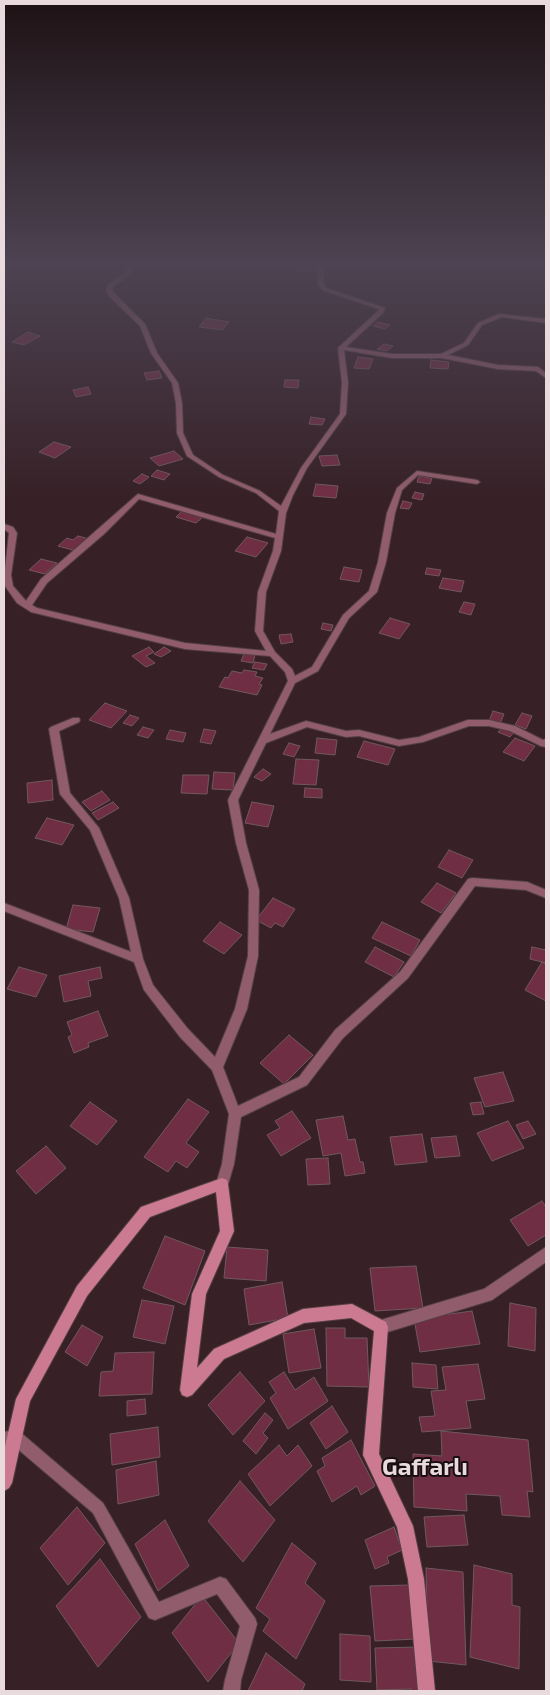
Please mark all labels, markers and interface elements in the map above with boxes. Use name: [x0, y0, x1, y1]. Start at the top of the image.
district label: Gaffarlı: [382, 1453, 468, 1481]

